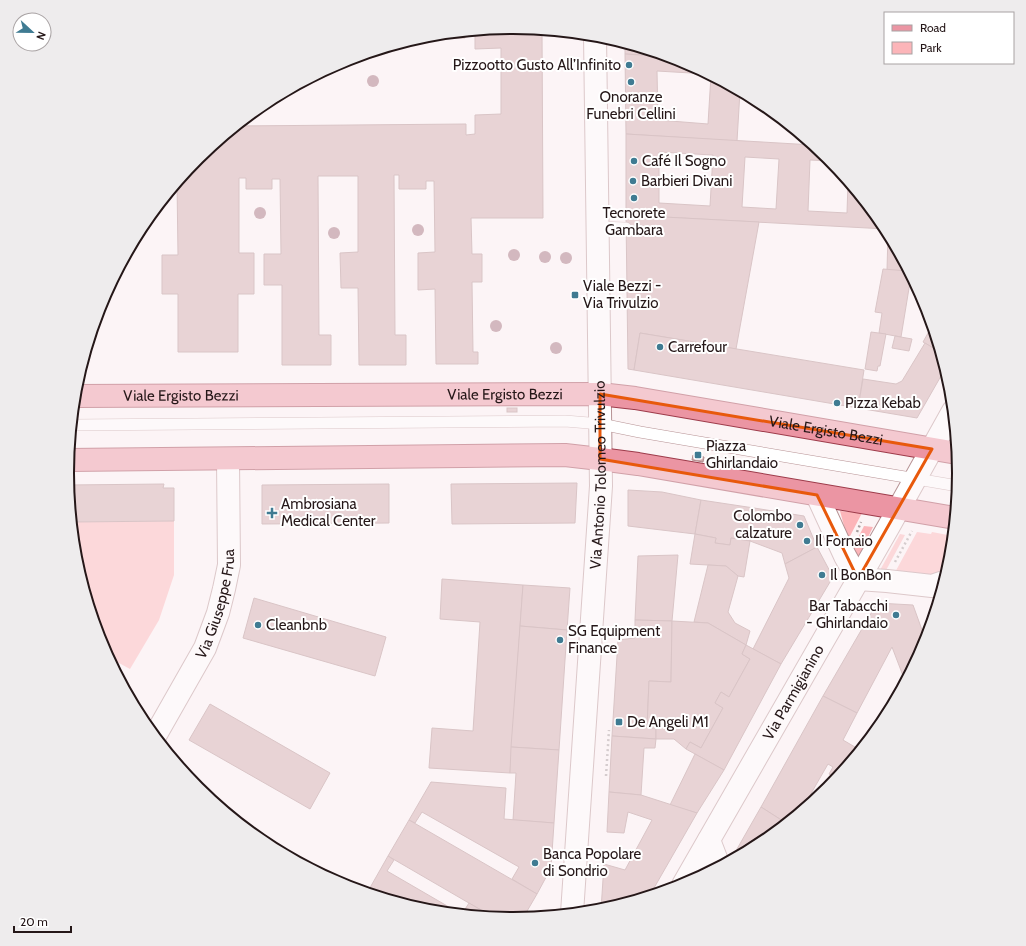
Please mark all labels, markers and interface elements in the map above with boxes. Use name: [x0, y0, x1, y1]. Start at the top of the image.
north arrow: [12, 12, 52, 52]
legend: [884, 12, 1014, 64]
text: Road: [920, 20, 946, 35]
text: N: [33, 30, 49, 42]
text: Park: [920, 40, 942, 55]
place label: Pizzootto Gusto All’Infinito: [453, 56, 621, 74]
marker: Pizzootto Gusto All’Infinito: [624, 60, 634, 70]
marker: Onoranze Funebri Cellini: [626, 77, 636, 87]
place label: Onoranze Funebri Cellini: [586, 88, 676, 123]
place label: Café Il Sogno: [642, 152, 726, 170]
marker: Café Il Sogno: [629, 156, 639, 166]
place label: Barbieri Divani: [641, 172, 732, 190]
marker: Barbieri Divani: [628, 176, 638, 186]
marker: Tecnorete Gambara: [629, 193, 639, 203]
place label: Tecnorete Gambara: [603, 204, 666, 239]
place label: Viale Bezzi - Via Trivulzio: [583, 277, 661, 312]
marker: Viale Bezzi - Via Trivulzio: [570, 290, 580, 300]
place label: Carrefour: [668, 338, 727, 356]
marker: Carrefour: [655, 342, 665, 352]
street label: Via Antonio Tolomeo Trivulzio: [586, 380, 610, 570]
street label: Viale Ergisto Bezzi: [447, 385, 563, 404]
street label: Viale Ergisto Bezzi: [123, 386, 239, 405]
place label: Pizza Kebab: [845, 394, 921, 412]
marker: Pizza Kebab: [832, 398, 842, 408]
street label: Viale Ergisto Bezzi: [768, 412, 884, 449]
place label: Piazza Ghirlandaio: [706, 437, 778, 472]
marker: Piazza Ghirlandaio: [693, 450, 703, 460]
place label: Ambrosiana Medical Center: [281, 495, 376, 530]
marker: Ambrosiana Medical Center: [266, 507, 278, 519]
place label: Colombo calzature: [733, 507, 792, 542]
marker: Colombo calzature: [795, 520, 805, 530]
place label: Il Fornaio: [815, 532, 873, 550]
marker: Il Fornaio: [802, 536, 812, 546]
street label: Via Giuseppe Frua: [192, 548, 238, 662]
place label: Il BonBon: [830, 566, 892, 584]
marker: Il BonBon: [817, 570, 827, 580]
place label: Bar Tabacchi - Ghirlandaio: [806, 597, 888, 632]
marker: Bar Tabacchi - Ghirlandaio: [891, 610, 901, 620]
place label: Cleanbnb: [266, 616, 327, 634]
marker: Cleanbnb: [253, 620, 263, 630]
place label: SG Equipment Finance: [568, 622, 660, 657]
marker: SG Equipment Finance: [555, 635, 565, 645]
street label: Via Parmigianino: [759, 642, 828, 743]
place label: De Angeli M1: [627, 713, 709, 731]
marker: De Angeli M1: [614, 717, 624, 727]
place label: Banca Popolare di Sondrio: [543, 845, 641, 880]
marker: Banca Popolare di Sondrio: [530, 858, 540, 868]
scale bar: [14, 908, 71, 934]
text: 20 m: [20, 914, 48, 929]

